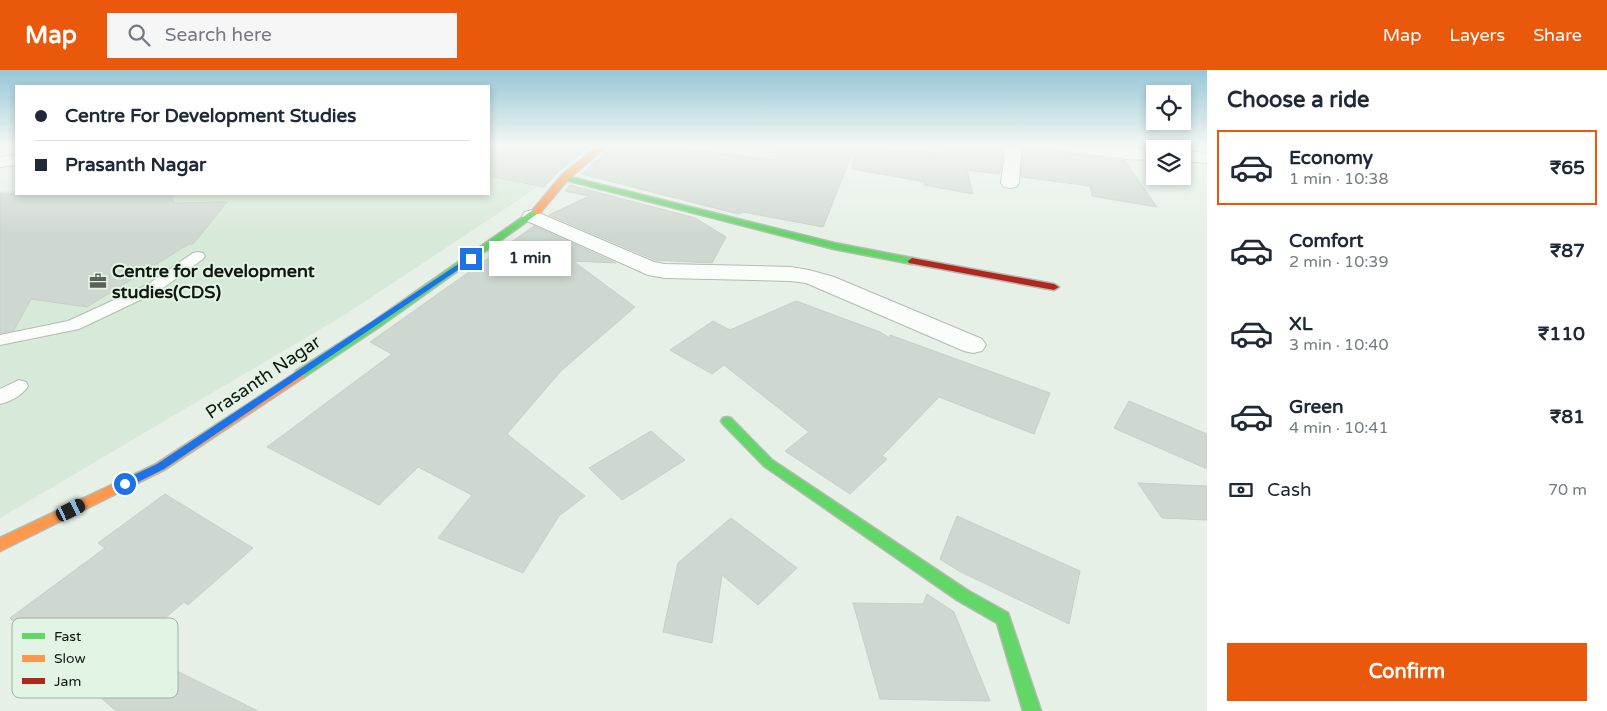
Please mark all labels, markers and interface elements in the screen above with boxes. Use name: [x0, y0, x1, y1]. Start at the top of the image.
search box: [107, 13, 457, 58]
text: Map: [25, 21, 77, 50]
icon: search: [125, 21, 153, 49]
text: Search here: [165, 24, 272, 46]
text: Map: [1383, 24, 1422, 46]
text: Layers: [1450, 24, 1505, 46]
text: Share: [1533, 24, 1582, 46]
map controls: [1146, 85, 1191, 185]
button: locate: [1146, 85, 1191, 130]
text: Choose a ride: [1227, 87, 1370, 113]
text: Centre For Development Studies: [65, 105, 356, 127]
button: layers: [1146, 140, 1191, 185]
icon: car: [1229, 145, 1274, 190]
text: Economy: [1289, 147, 1373, 169]
text: Prasanth Nagar: [65, 154, 206, 176]
text: ₹65: [1550, 157, 1585, 179]
text: 1 min · 10:38: [1289, 169, 1388, 189]
icon: car: [1229, 228, 1274, 273]
text: Comfort: [1289, 230, 1363, 252]
text: ₹87: [1550, 240, 1585, 262]
callout: 1 min: [488, 242, 571, 276]
route end: [460, 248, 482, 270]
text: 1 min: [509, 248, 551, 268]
text: 2 min · 10:39: [1289, 252, 1388, 272]
place label: Centre for development studies(CDS): [112, 260, 315, 303]
office icon: Centre for development studies(CDS): [88, 271, 108, 291]
icon: car: [1229, 311, 1274, 356]
text: XL: [1289, 313, 1313, 335]
text: ₹110: [1538, 323, 1585, 345]
street label: Prasanth Nagar: [201, 330, 325, 424]
text: 3 min · 10:40: [1289, 335, 1388, 355]
icon: car: [1229, 394, 1274, 439]
text: Green: [1289, 396, 1343, 418]
text: ₹81: [1550, 406, 1585, 428]
text: 4 min · 10:41: [1289, 418, 1388, 438]
route start: [114, 473, 136, 495]
icon: cash: [1227, 476, 1255, 504]
text: Cash: [1267, 479, 1312, 501]
text: 70 m: [1548, 480, 1587, 500]
car: [54, 497, 87, 523]
legend: [12, 618, 178, 698]
text: Fast: [54, 628, 82, 645]
button: Confirm: [1227, 643, 1587, 701]
text: Slow: [54, 650, 86, 667]
text: Jam: [54, 673, 81, 690]

